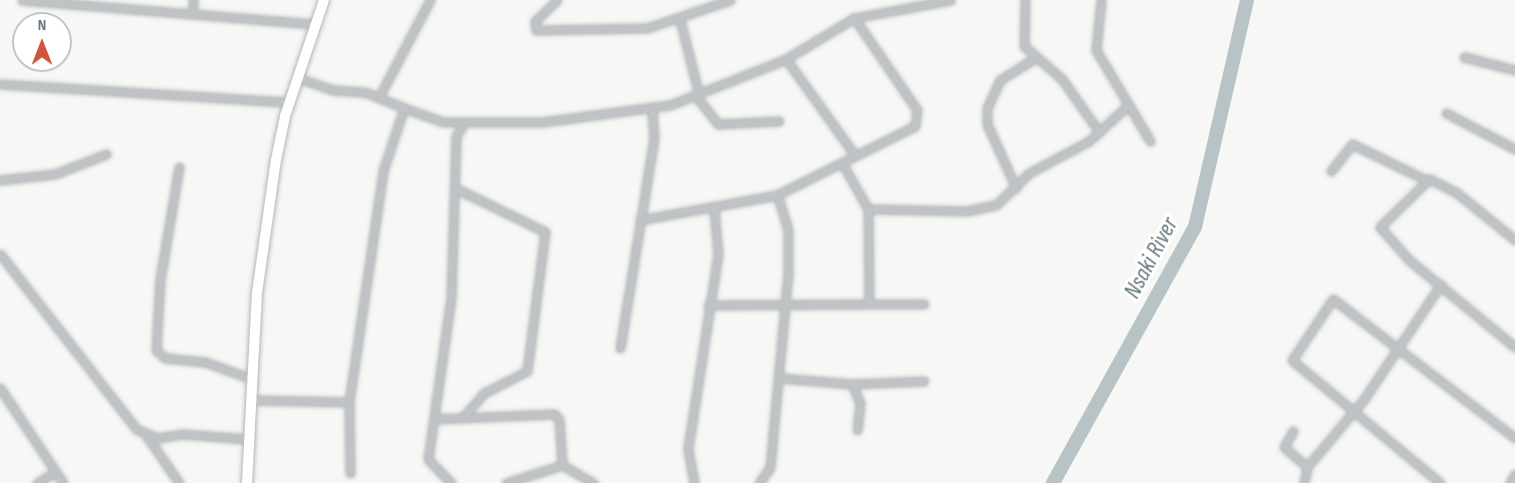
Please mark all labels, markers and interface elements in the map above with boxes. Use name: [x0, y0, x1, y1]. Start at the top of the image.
north arrow: [12, 12, 72, 72]
text: N: [38, 16, 46, 35]
water label: Nsaki River: [1118, 213, 1184, 303]

